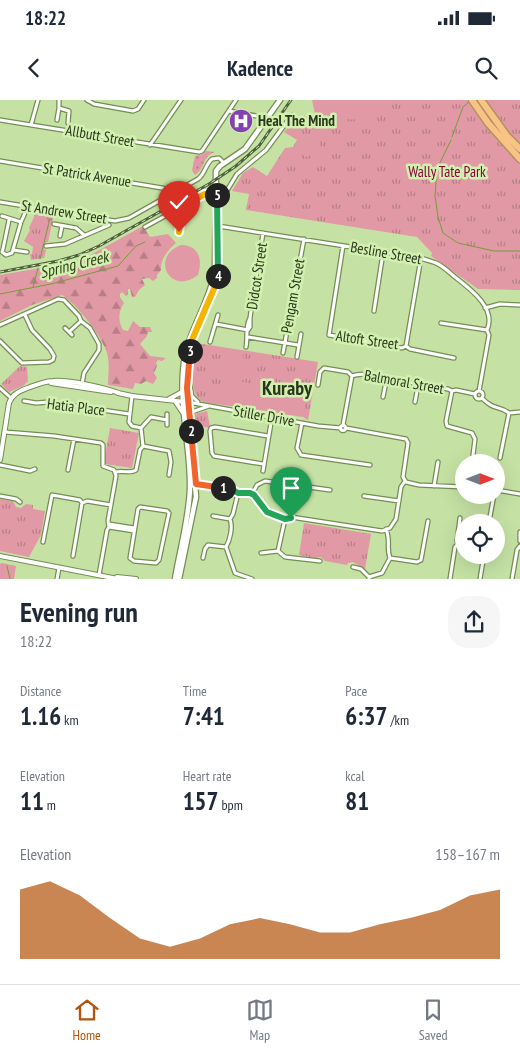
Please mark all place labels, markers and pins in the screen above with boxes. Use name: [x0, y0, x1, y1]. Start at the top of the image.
hospital icon: Heal The Mind: [228, 108, 254, 134]
place label: Heal The Mind: [258, 111, 335, 130]
pin: [158, 181, 200, 232]
pin: 5: [204, 182, 230, 208]
pin: 4: [206, 264, 230, 288]
pin: 3: [178, 338, 202, 364]
pin: 2: [178, 418, 204, 444]
pin: [270, 467, 312, 518]
pin: 1: [210, 476, 236, 500]

